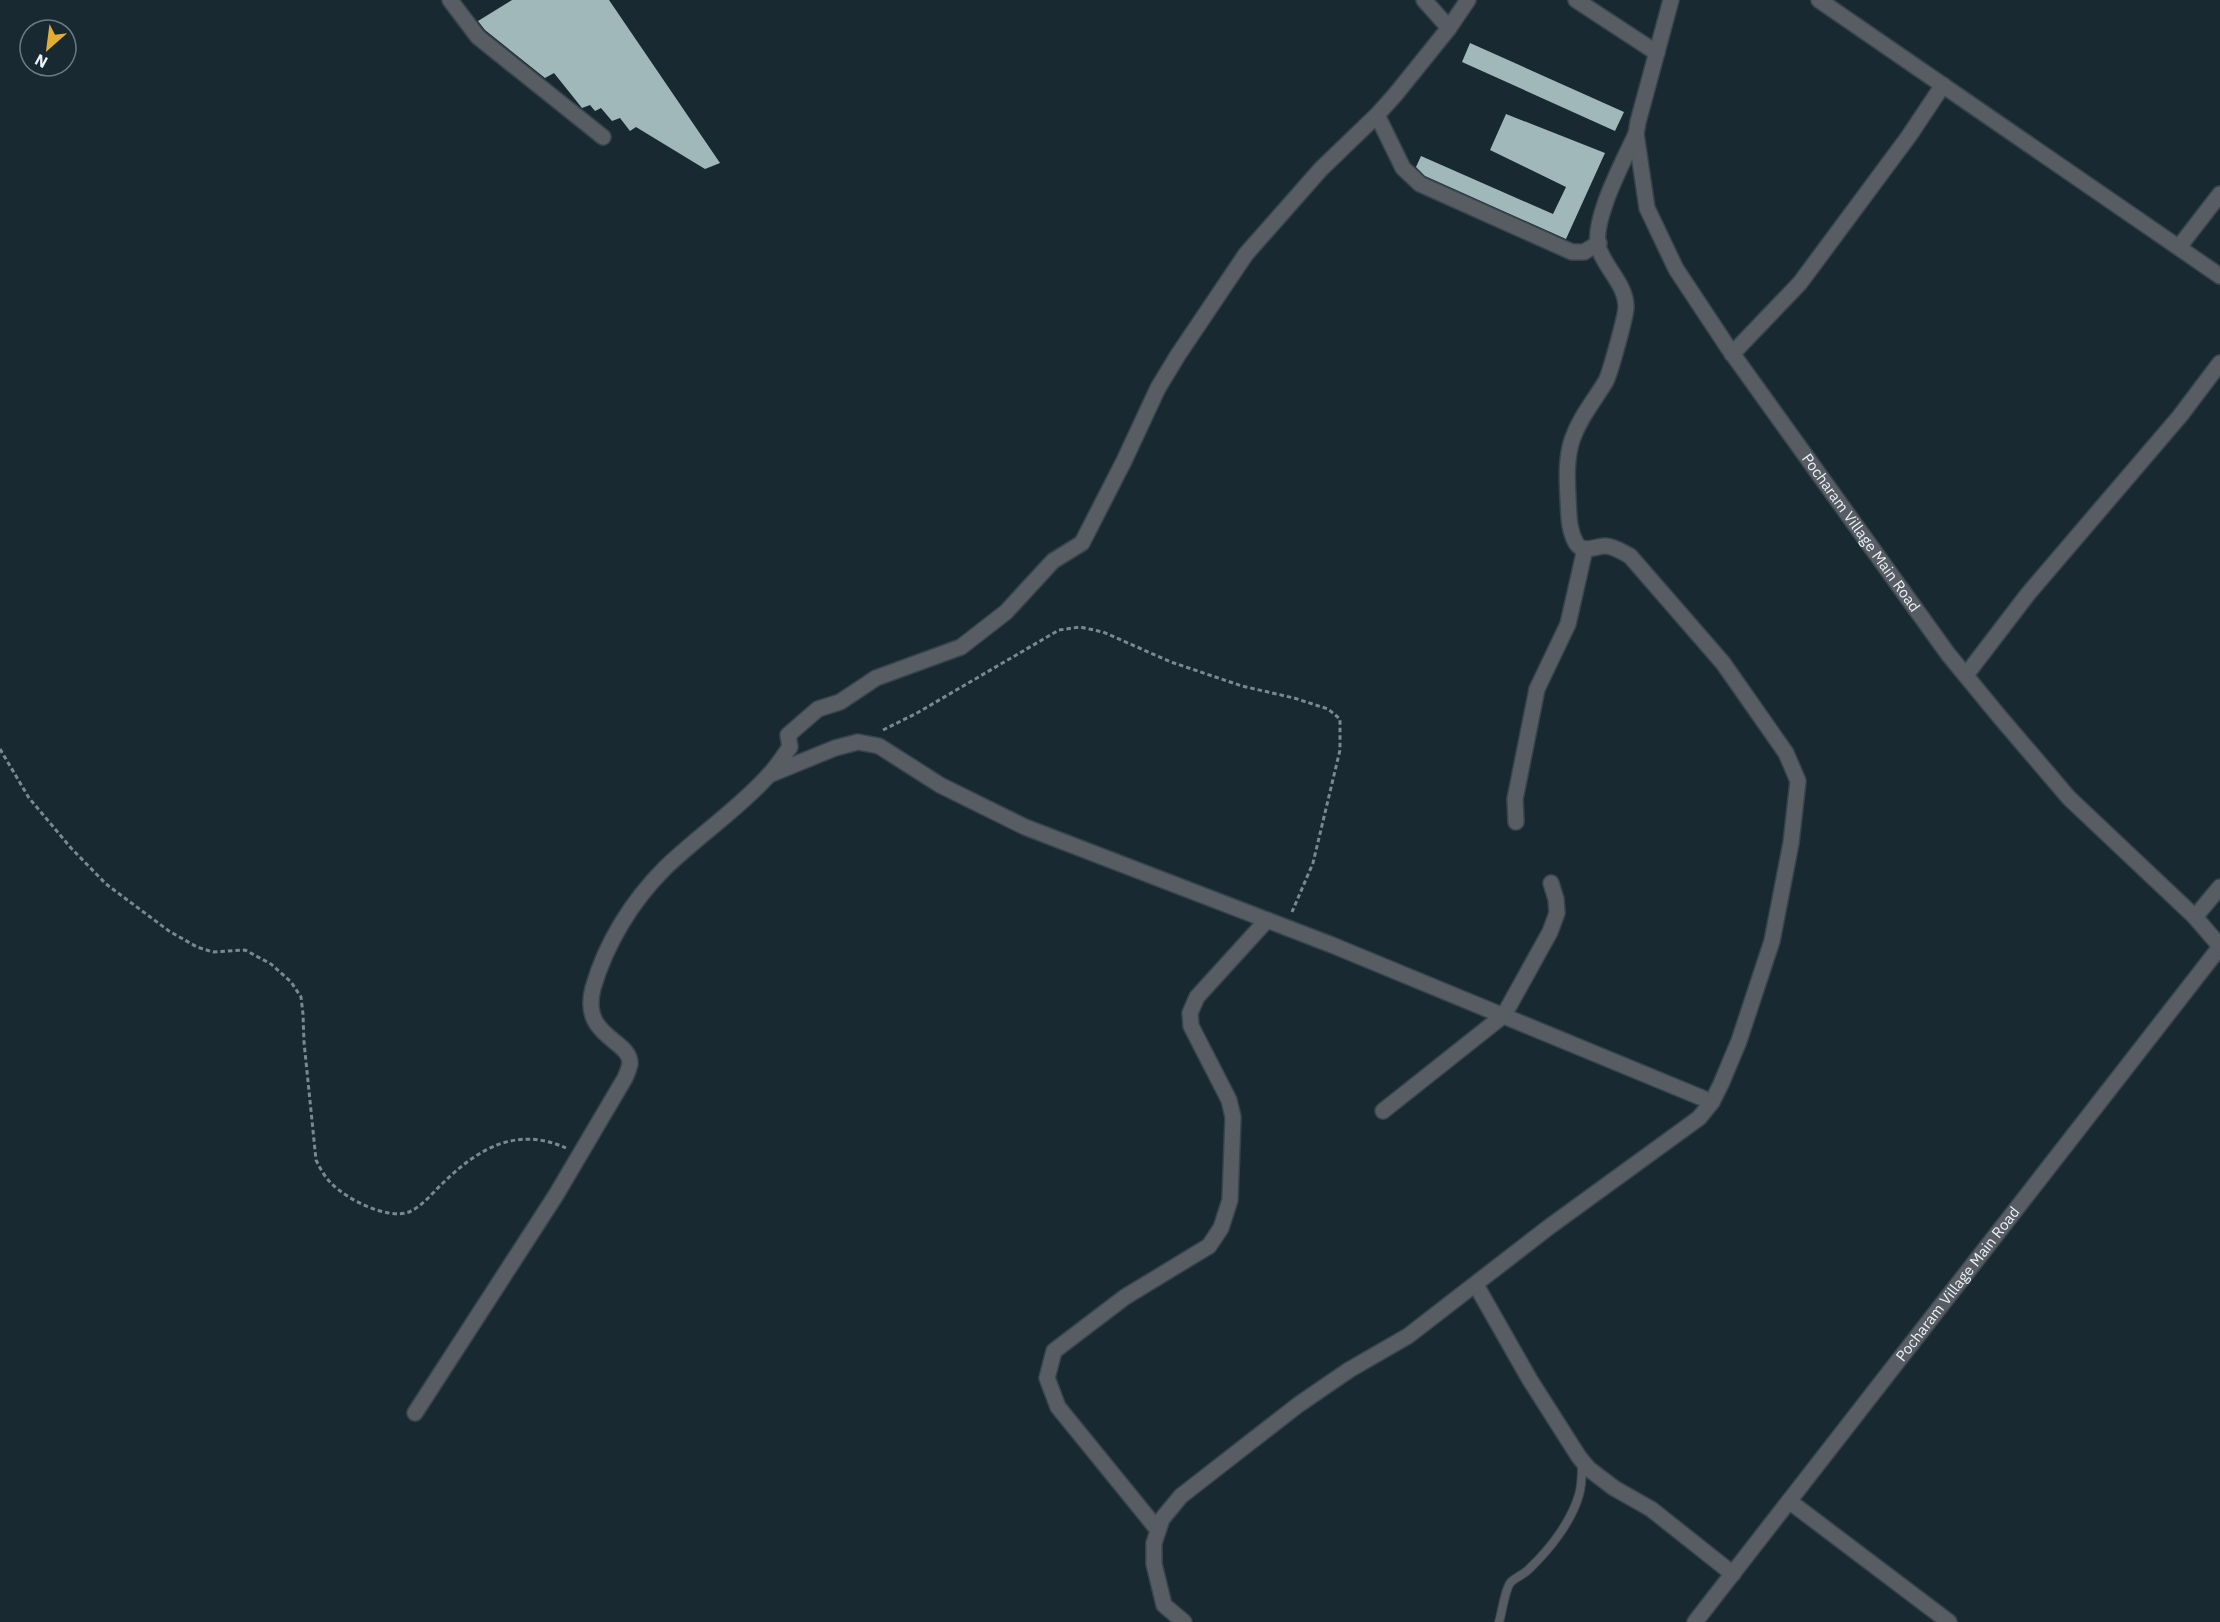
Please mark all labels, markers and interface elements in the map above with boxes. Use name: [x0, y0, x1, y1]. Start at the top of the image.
north arrow: [18, 18, 78, 78]
text: N: [31, 50, 51, 73]
street label: Pocharam Village Main Road: [1798, 449, 1925, 615]
street label: Pocharam Village Main Road: [1891, 1203, 2023, 1365]

